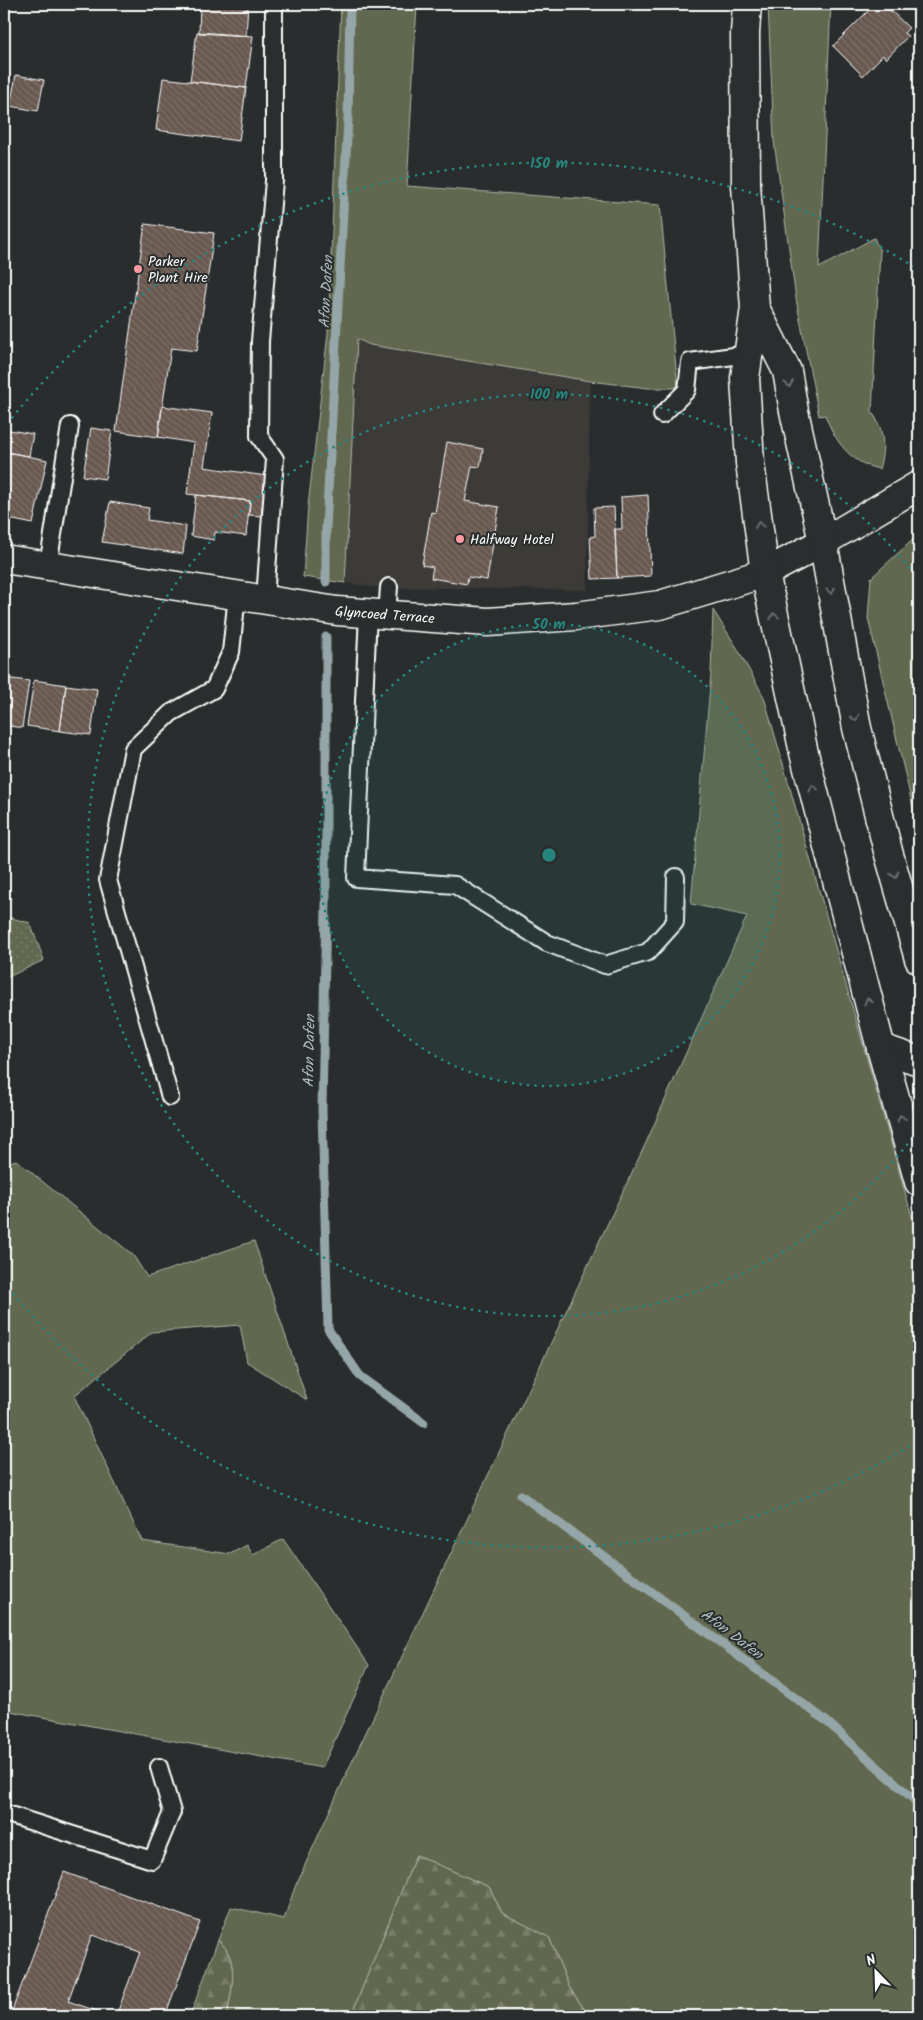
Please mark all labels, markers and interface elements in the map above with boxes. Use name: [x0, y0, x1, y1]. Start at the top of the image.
text: 150 m: [530, 152, 568, 176]
place label: Parker Plant Hire: [148, 251, 208, 289]
water label: Afon Dafen: [313, 254, 341, 329]
marker: Parker Plant Hire: [132, 263, 144, 275]
one-way arrow: [784, 379, 794, 388]
text: 100 m: [530, 383, 568, 407]
one-way arrow: [754, 521, 765, 529]
place label: Halfway Hotel: [470, 529, 554, 551]
marker: Halfway Hotel: [454, 533, 466, 545]
one-way arrow: [826, 586, 836, 595]
street label: Glyncoed Terrace: [334, 601, 436, 630]
one-way arrow: [770, 611, 780, 620]
text: 50 m: [531, 613, 566, 637]
one-way arrow: [849, 714, 860, 723]
one-way arrow: [808, 783, 819, 792]
centre of rings: [540, 846, 558, 864]
one-way arrow: [890, 871, 900, 879]
one-way arrow: [864, 998, 874, 1006]
water label: Afon Dafen: [297, 1013, 323, 1088]
one-way arrow: [896, 1114, 907, 1123]
water label: Afon Dafen: [695, 1603, 768, 1667]
north arrow: [850, 1948, 900, 1998]
text: N: [863, 1949, 880, 1973]

